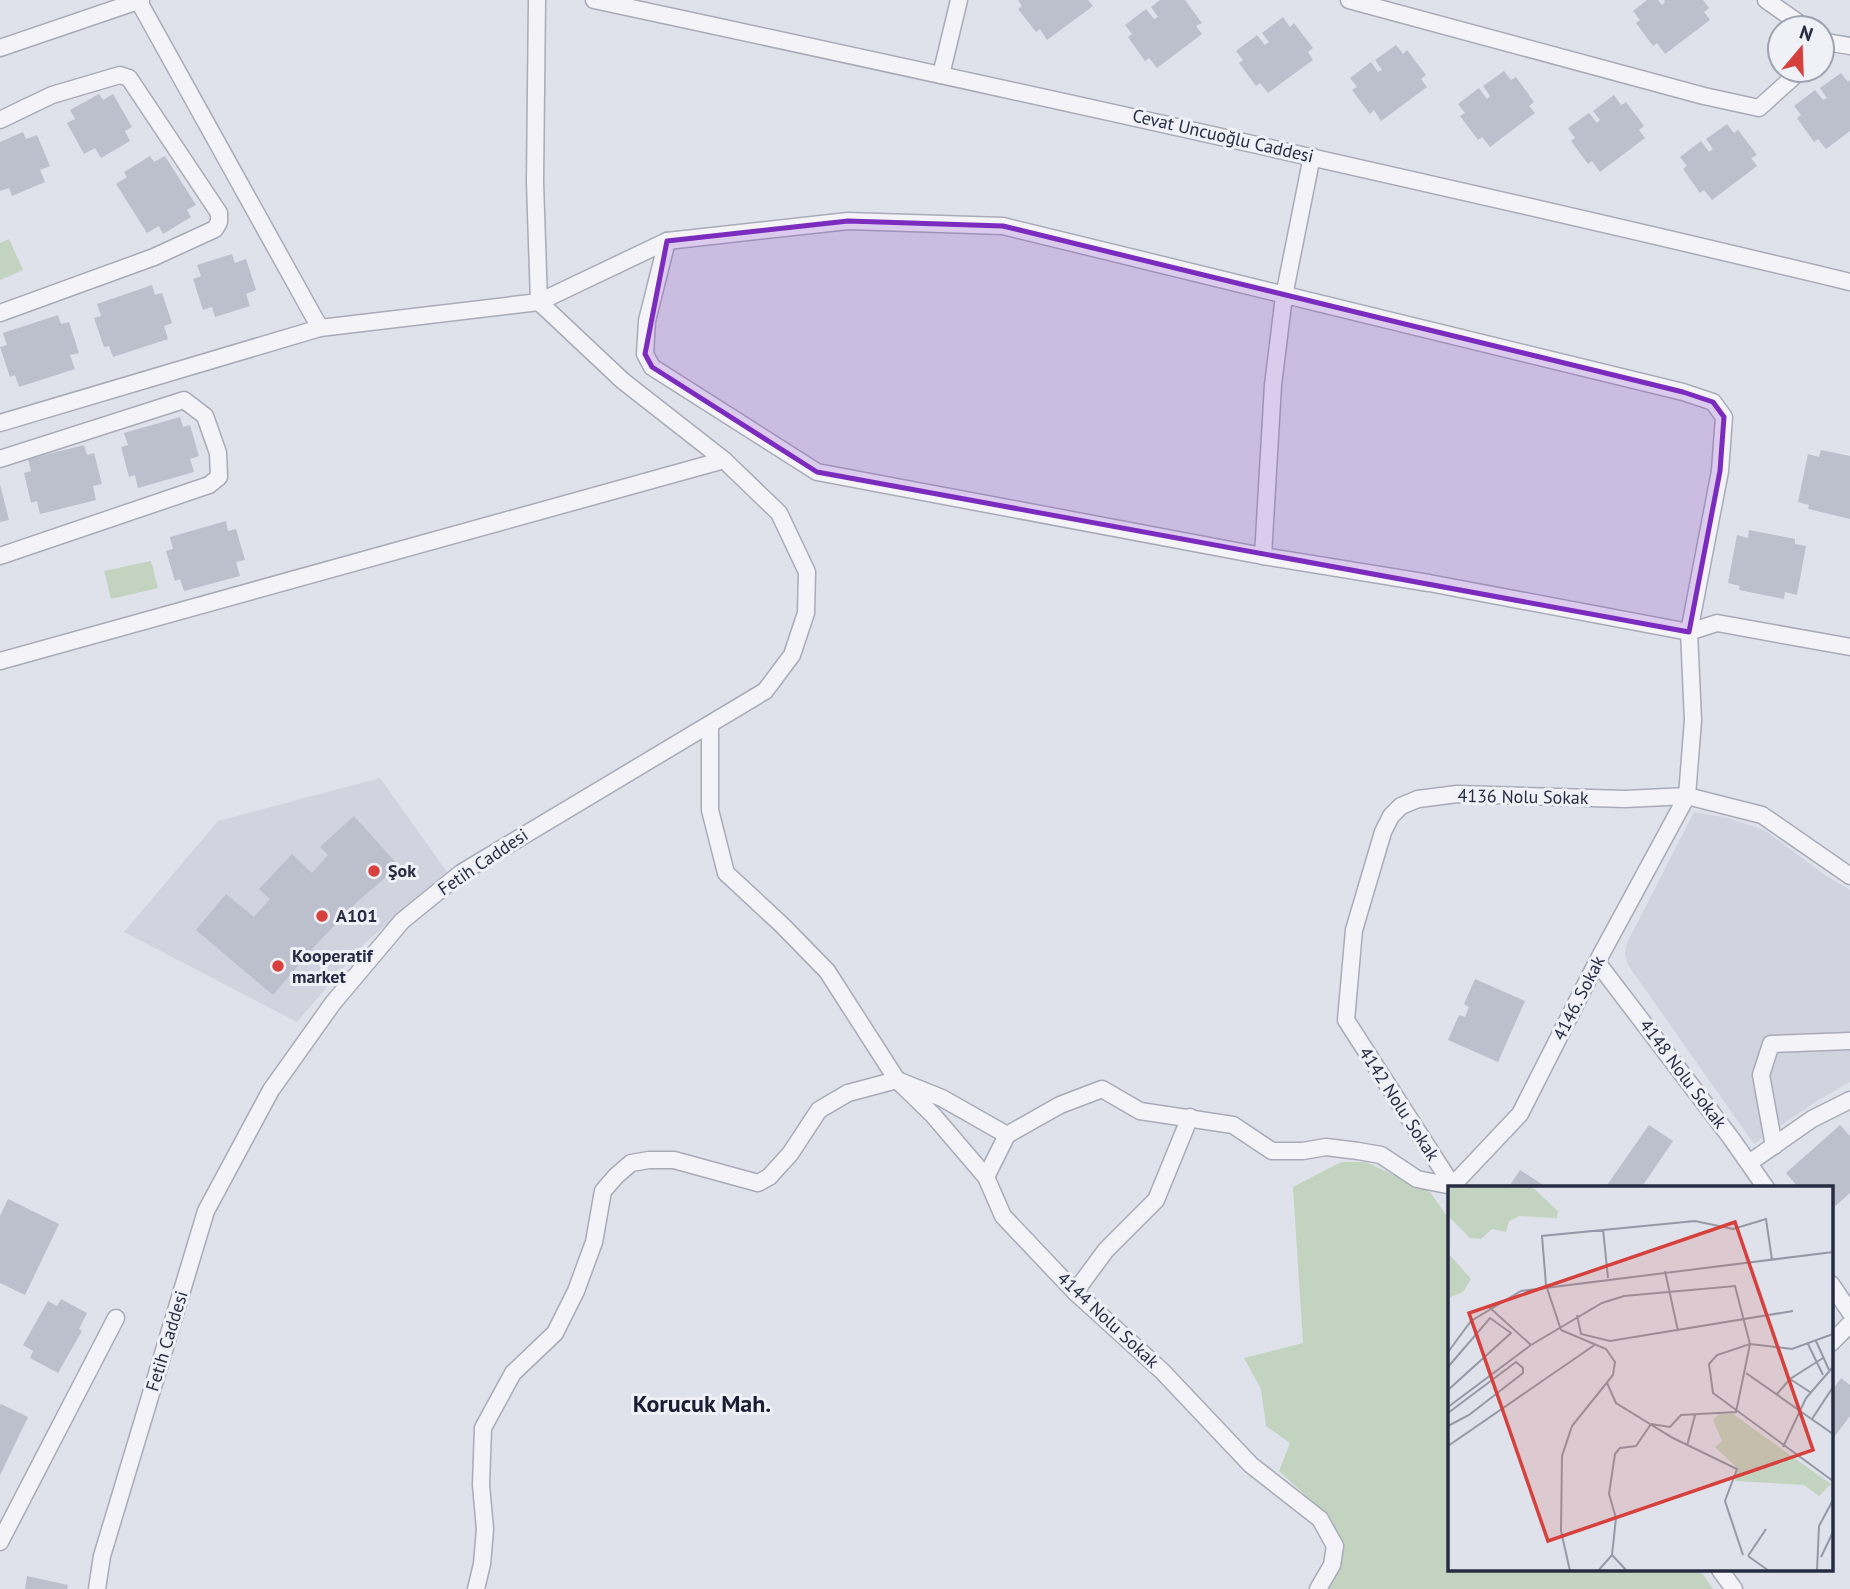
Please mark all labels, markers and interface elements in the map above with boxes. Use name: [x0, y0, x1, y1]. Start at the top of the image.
north arrow: [1766, 14, 1836, 84]
text: N: [1797, 20, 1816, 46]
street label: Cevat Uncuoğlu Caddesi: [1130, 103, 1316, 168]
street label: 4136 Nolu Sokak: [1457, 784, 1589, 809]
street label: Fetih Caddesi: [433, 823, 532, 900]
place label: Şok: [388, 859, 416, 882]
marker: Şok: [366, 863, 382, 879]
place label: A101: [336, 904, 378, 927]
marker: A101: [314, 908, 330, 924]
place label: Kooperatif market: [292, 944, 374, 988]
street label: 4146. Sokak: [1547, 951, 1610, 1044]
marker: Kooperatif market: [270, 958, 286, 974]
street label: 4148 Nolu Sokak: [1635, 1014, 1732, 1133]
street label: 4142 Nolu Sokak: [1354, 1043, 1445, 1165]
inset map: [1448, 1186, 1832, 1572]
street label: 4144 Nolu Sokak: [1053, 1267, 1164, 1373]
street label: Fetih Caddesi: [140, 1288, 193, 1394]
district label: Korucuk Mah.: [633, 1388, 771, 1419]

